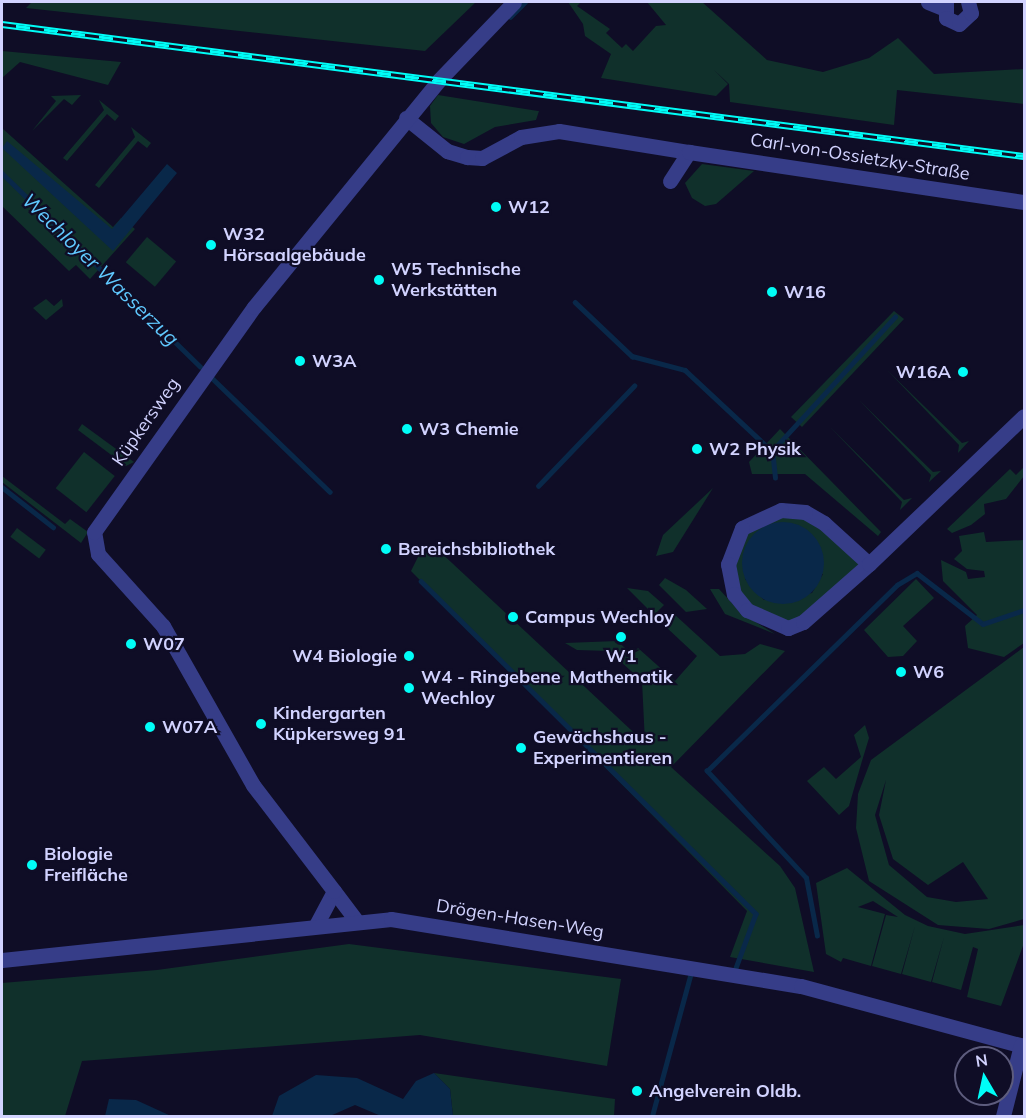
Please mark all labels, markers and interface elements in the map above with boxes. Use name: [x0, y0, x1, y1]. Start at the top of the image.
street label: Carl-von-Ossietzky-Straße: [749, 129, 971, 185]
water label: Wechloyer Wasserzug: [18, 188, 184, 350]
place label: W12: [508, 196, 550, 218]
marker: W12: [489, 200, 503, 214]
place label: W32 Hörsaalgebäude: [223, 224, 366, 266]
marker: W32 Hörsaalgebäude: [204, 238, 218, 252]
place label: W5 Technische Werkstätten: [391, 259, 521, 302]
marker: W5 Technische Werkstätten: [372, 273, 386, 287]
place label: W16: [784, 281, 826, 303]
marker: W16: [765, 285, 779, 299]
place label: W3A: [312, 350, 356, 372]
marker: W3A: [293, 354, 307, 368]
place label: W16A: [896, 361, 951, 383]
marker: W16A: [956, 365, 970, 379]
street label: Küpkersweg: [108, 374, 184, 470]
place label: W3 Chemie: [419, 418, 519, 440]
marker: W3 Chemie: [400, 422, 414, 436]
place label: W2 Physik: [709, 438, 801, 460]
marker: W2 Physik: [690, 442, 704, 456]
place label: Bereichsbibliothek: [398, 538, 555, 560]
marker: Bereichsbibliothek: [379, 542, 393, 556]
place label: Campus Wechloy: [525, 606, 674, 628]
marker: Campus Wechloy: [506, 610, 520, 624]
marker: W1 Mathematik: [614, 630, 628, 644]
place label: W07: [143, 633, 185, 655]
marker: W07: [124, 637, 138, 651]
place label: W4 Biologie: [292, 645, 397, 667]
place label: W1 Mathematik: [569, 646, 673, 688]
marker: W4 Biologie: [402, 649, 416, 663]
place label: W6: [913, 661, 944, 683]
marker: W6: [894, 665, 908, 679]
place label: W4 - Ringebene Wechloy: [421, 667, 561, 710]
marker: W4 - Ringebene Wechloy: [402, 681, 416, 695]
place label: Kindergarten Küpkersweg 91: [273, 703, 405, 746]
place label: W07A: [162, 716, 217, 738]
marker: Kindergarten Küpkersweg 91: [254, 717, 268, 731]
marker: W07A: [143, 720, 157, 734]
place label: Gewächshaus - Experimentieren: [533, 727, 672, 770]
marker: Gewächshaus - Experimentieren: [514, 741, 528, 755]
place label: Biologie Freifläche: [44, 844, 128, 886]
marker: Biologie Freifläche: [25, 858, 39, 872]
street label: Drögen-Hasen-Weg: [435, 895, 605, 943]
north arrow: [954, 1046, 1014, 1106]
text: N: [974, 1049, 989, 1071]
place label: Angelverein Oldb.: [649, 1080, 801, 1102]
marker: Angelverein Oldb.: [630, 1084, 644, 1098]

